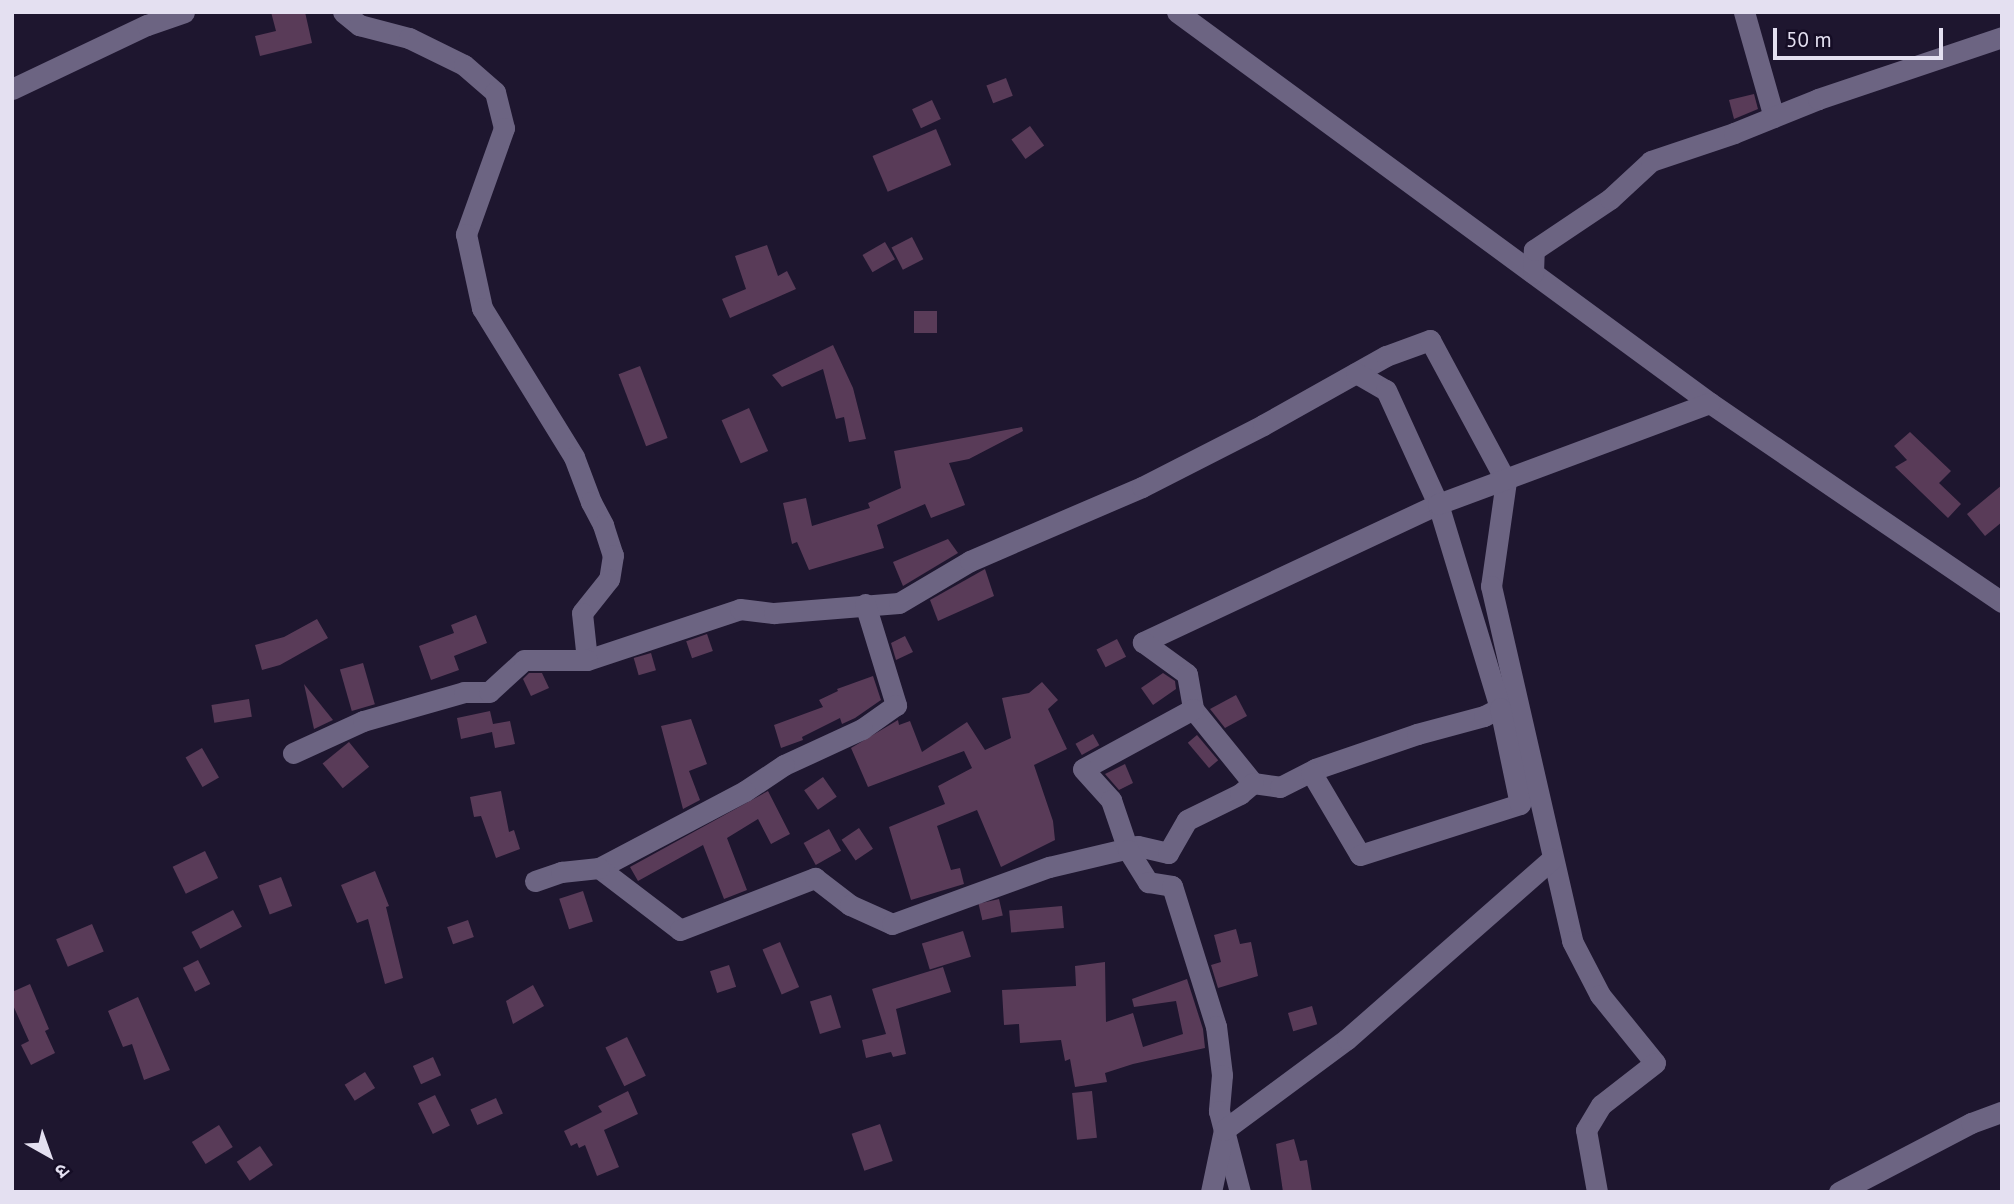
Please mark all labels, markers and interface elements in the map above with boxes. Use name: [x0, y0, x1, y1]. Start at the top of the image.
scale bar: [1776, 14, 1946, 58]
text: 50 m: [1786, 26, 1832, 53]
north arrow: [14, 1120, 84, 1190]
text: उ: [51, 1158, 74, 1184]

